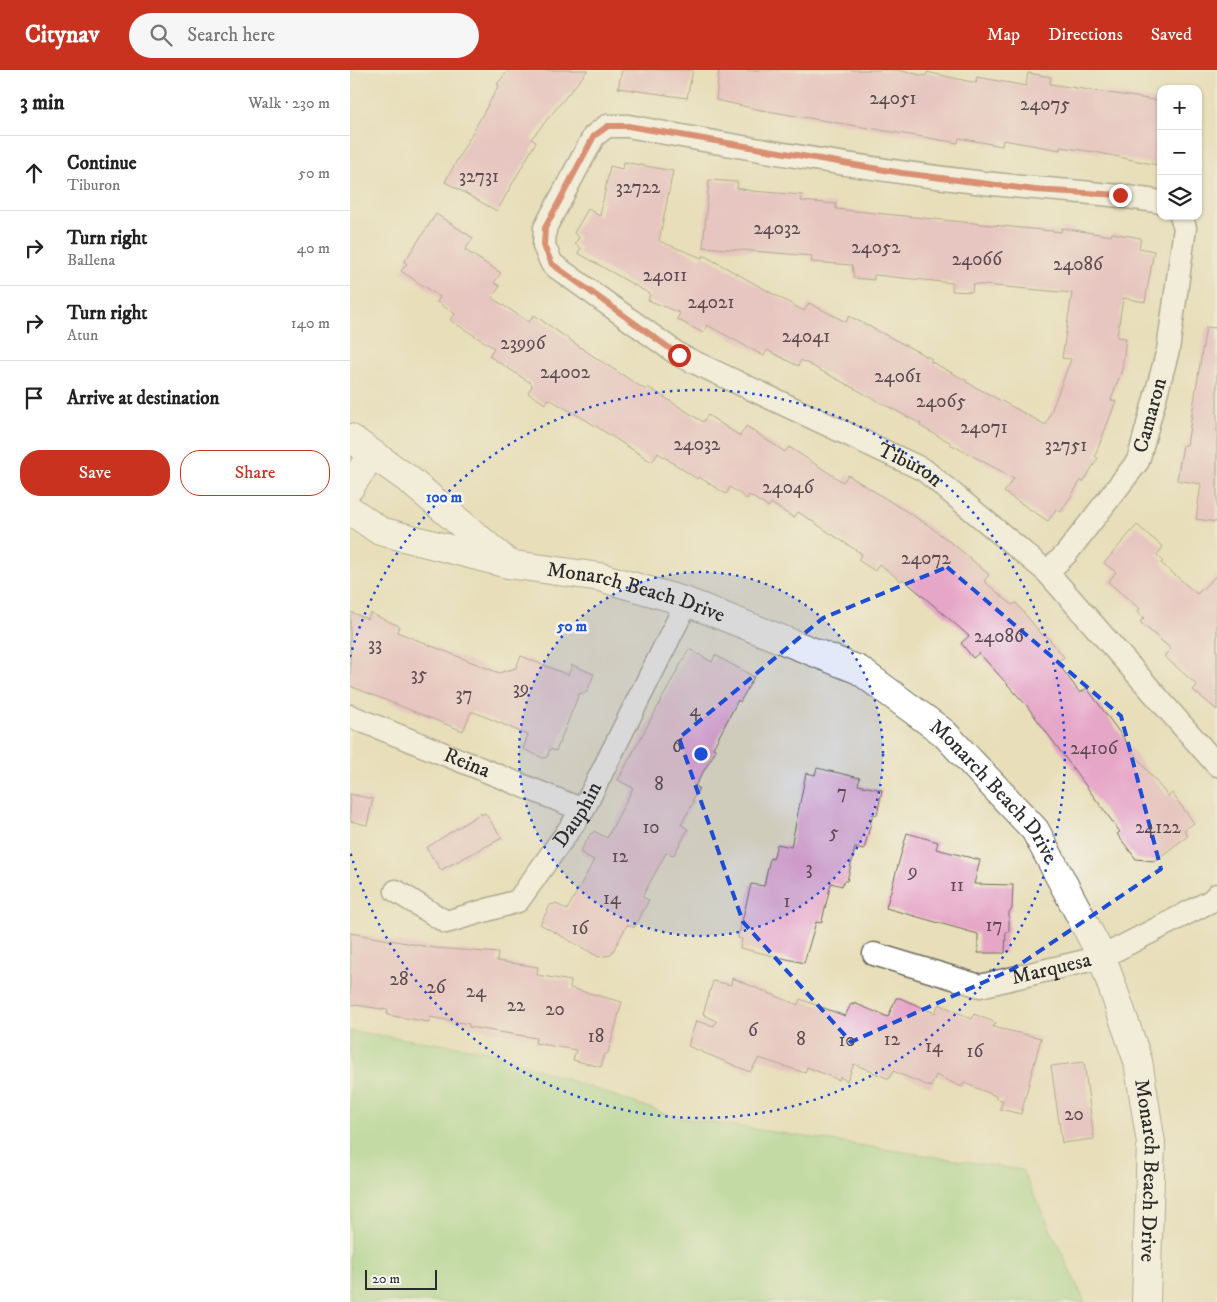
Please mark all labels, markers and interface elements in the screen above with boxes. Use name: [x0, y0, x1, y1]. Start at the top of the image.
search box: [129, 13, 479, 58]
text: Citynav: [25, 20, 99, 50]
icon: search: [147, 21, 175, 49]
text: Search here: [187, 24, 275, 47]
text: Map: [987, 24, 1020, 46]
text: Directions: [1048, 24, 1123, 46]
text: Saved: [1151, 24, 1192, 46]
map controls: [1157, 85, 1202, 220]
button: +: [1157, 85, 1202, 130]
house number: 24051: [870, 87, 916, 110]
text: 3 min: [20, 90, 65, 116]
text: Walk · 230 m: [248, 93, 330, 113]
house number: 24075: [1020, 93, 1070, 116]
button: −: [1157, 130, 1202, 175]
text: Continue: [67, 152, 137, 175]
icon: ahead: [20, 159, 48, 187]
text: 50 m: [298, 163, 330, 183]
house number: 32731: [459, 165, 499, 188]
text: Tiburon: [67, 175, 120, 195]
button: layers: [1157, 175, 1202, 220]
house number: 32722: [616, 176, 661, 199]
route end: [1109, 184, 1132, 207]
house number: 24032: [754, 217, 801, 240]
text: Turn right: [67, 227, 147, 250]
icon: right: [20, 234, 48, 262]
house number: 24052: [851, 236, 901, 259]
text: 40 m: [297, 238, 330, 258]
house number: 24066: [952, 248, 1003, 271]
text: Ballena: [67, 250, 115, 270]
house number: 24086: [1053, 253, 1104, 276]
house number: 24011: [643, 264, 687, 287]
house number: 24021: [688, 291, 734, 314]
text: Turn right: [67, 302, 147, 325]
icon: right: [20, 309, 48, 337]
text: 140 m: [291, 313, 330, 333]
text: Atun: [67, 325, 98, 345]
house number: 24041: [782, 325, 830, 348]
house number: 23996: [500, 332, 547, 355]
route start: [668, 344, 691, 367]
house number: 24002: [540, 361, 591, 384]
house number: 24061: [874, 365, 922, 388]
street label: Camaron: [1128, 375, 1173, 456]
icon: arrive: [20, 384, 48, 412]
text: Arrive at destination: [67, 387, 219, 410]
house number: 24065: [916, 390, 966, 413]
house number: 24071: [960, 416, 1008, 439]
house number: 24032: [674, 433, 721, 456]
house number: 32751: [1045, 434, 1087, 457]
street label: Tiburon: [873, 437, 948, 493]
button: Save: [20, 450, 170, 496]
button: Share: [180, 450, 330, 496]
house number: 24046: [762, 476, 815, 499]
text: 100 m: [426, 488, 463, 507]
house number: 24072: [901, 547, 952, 570]
street label: Monarch Beach Drive: [545, 557, 729, 629]
text: 50 m: [556, 617, 588, 636]
house number: 24086: [974, 625, 1025, 648]
house number: 33: [368, 633, 382, 656]
house number: 35: [411, 663, 428, 686]
house number: 39: [513, 677, 529, 700]
house number: 37: [455, 683, 473, 706]
house number: 4: [690, 699, 702, 722]
street label: Monarch Beach Drive: [924, 714, 1063, 868]
house number: 6: [672, 735, 683, 758]
house number: 24106: [1070, 737, 1119, 760]
street label: Reina: [440, 742, 494, 784]
centre of rings: [692, 745, 710, 763]
house number: 8: [654, 773, 664, 796]
street label: Dauphin: [547, 778, 608, 853]
house number: 7: [837, 781, 847, 804]
house number: 10: [642, 816, 660, 839]
house number: 24122: [1135, 816, 1182, 839]
house number: 5: [829, 821, 839, 844]
house number: 12: [612, 845, 629, 868]
house number: 3: [805, 857, 813, 880]
house number: 9: [907, 860, 918, 883]
house number: 11: [950, 874, 964, 897]
house number: 14: [603, 887, 622, 910]
house number: 1: [784, 890, 791, 913]
house number: 17: [986, 914, 1003, 937]
house number: 16: [572, 917, 590, 940]
street label: Marquesa: [1009, 947, 1094, 991]
house number: 28: [390, 968, 408, 991]
house number: 26: [426, 976, 447, 999]
house number: 24: [466, 980, 487, 1003]
house number: 22: [507, 994, 526, 1017]
house number: 20: [545, 998, 565, 1021]
house number: 6: [748, 1019, 759, 1042]
house number: 18: [588, 1025, 604, 1048]
house number: 8: [796, 1028, 806, 1051]
house number: 12: [884, 1028, 901, 1051]
house number: 10: [838, 1029, 856, 1052]
house number: 14: [925, 1035, 944, 1058]
house number: 16: [967, 1040, 985, 1063]
street label: Monarch Beach Drive: [1128, 1077, 1164, 1263]
house number: 20: [1064, 1103, 1084, 1126]
scale bar: [365, 1267, 438, 1290]
text: 20 m: [372, 1270, 400, 1288]

